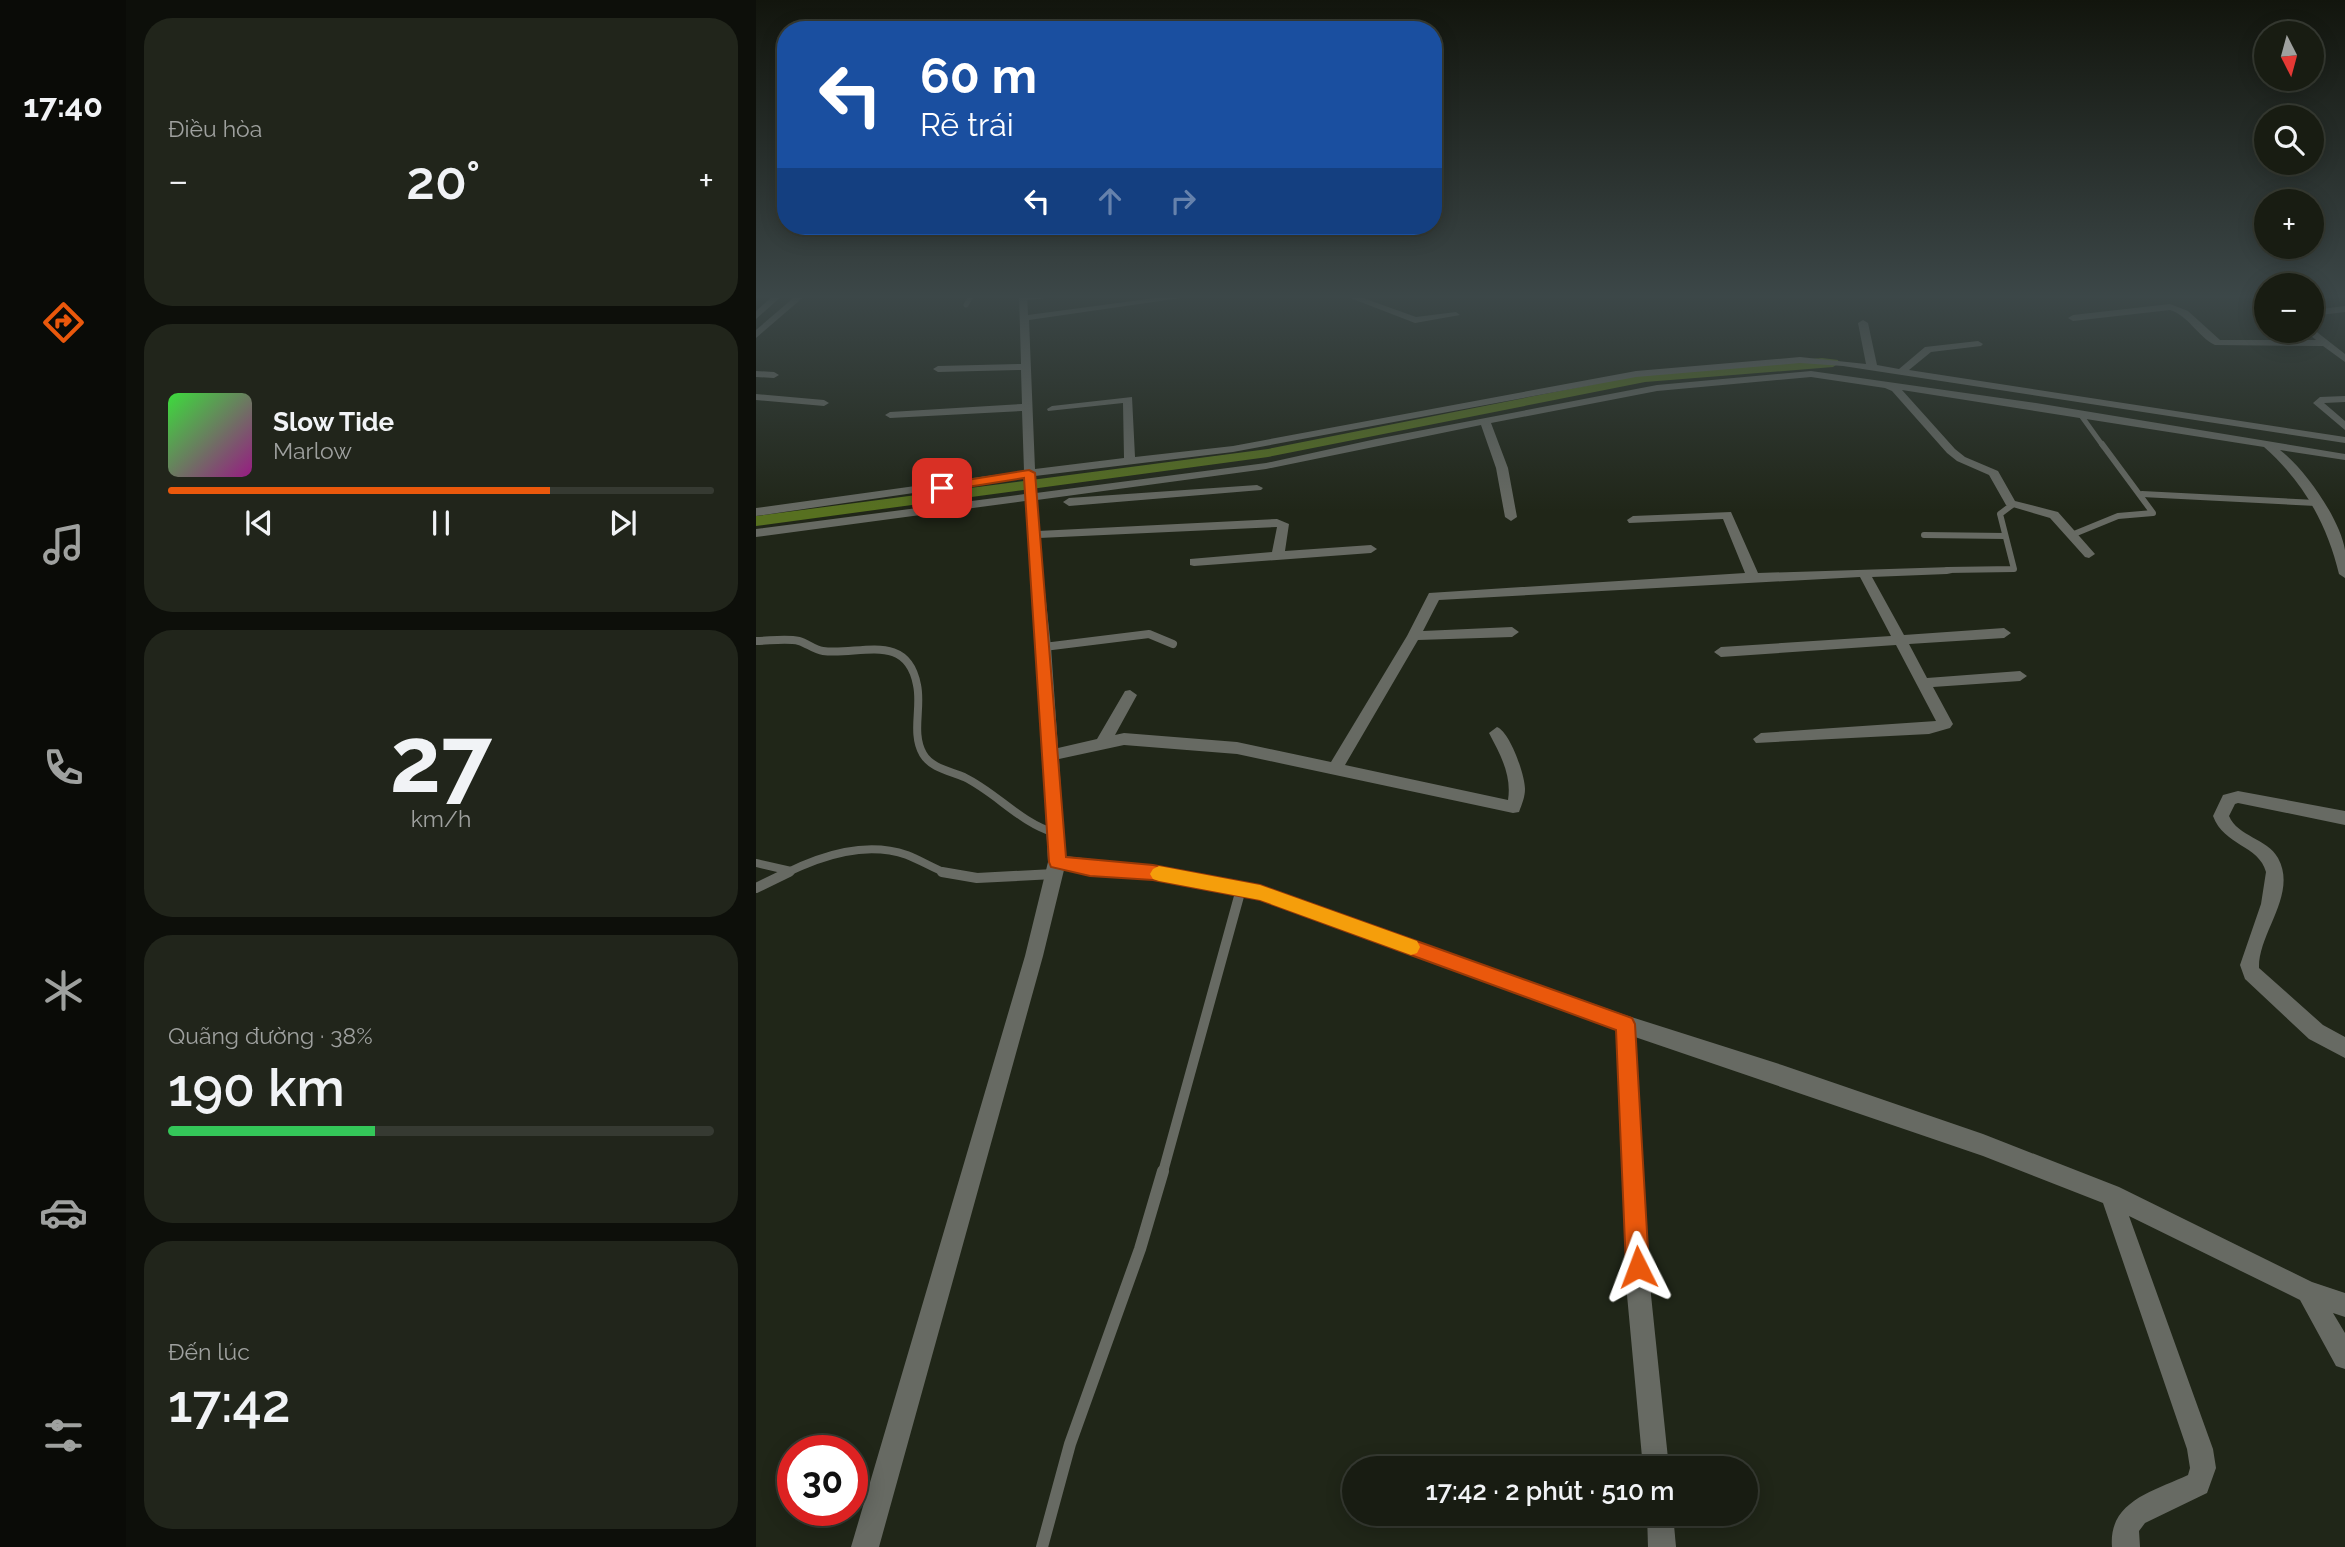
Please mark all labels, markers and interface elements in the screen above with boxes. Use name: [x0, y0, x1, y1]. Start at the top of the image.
north arrow: [2254, 21, 2324, 91]
map controls: [2254, 21, 2324, 343]
text: 60 m: [920, 47, 1037, 104]
icon: left: [805, 49, 896, 140]
text: 17:40: [23, 87, 103, 124]
button: search: [2254, 105, 2324, 175]
text: Rẽ trái: [920, 106, 1014, 143]
text: Điều hòa: [168, 115, 262, 142]
text: 20°: [406, 150, 480, 211]
text: −: [168, 158, 188, 203]
text: +: [698, 158, 714, 203]
icon: left: [1018, 182, 1056, 220]
icon: ahead: [1091, 182, 1129, 220]
icon: right: [1164, 182, 1202, 220]
button: +: [2254, 189, 2324, 259]
button: −: [2254, 273, 2324, 343]
icon: directions: [39, 298, 88, 347]
text: Slow Tide: [273, 407, 394, 437]
text: Marlow: [273, 437, 352, 464]
pin: [912, 458, 972, 518]
icon: arrive: [923, 469, 961, 507]
icon: previous: [240, 504, 278, 542]
icon: pause: [422, 504, 460, 542]
icon: next: [604, 504, 642, 542]
icon: music: [39, 520, 88, 569]
text: 27: [390, 706, 492, 813]
icon: phone: [39, 743, 88, 792]
text: km/h: [411, 805, 471, 832]
icon: climate: [39, 966, 88, 1015]
text: Quãng đường · 38%: [168, 1022, 373, 1049]
text: 190 km: [168, 1057, 345, 1118]
icon: car: [39, 1188, 88, 1237]
position arrow: [1601, 1230, 1675, 1304]
text: Đến lúc: [168, 1338, 250, 1365]
text: 17:42: [168, 1373, 290, 1434]
icon: filters: [39, 1411, 88, 1460]
speed limit sign: 30: [777, 1435, 868, 1526]
text: 17:42 · 2 phút · 510 m: [1426, 1476, 1674, 1506]

